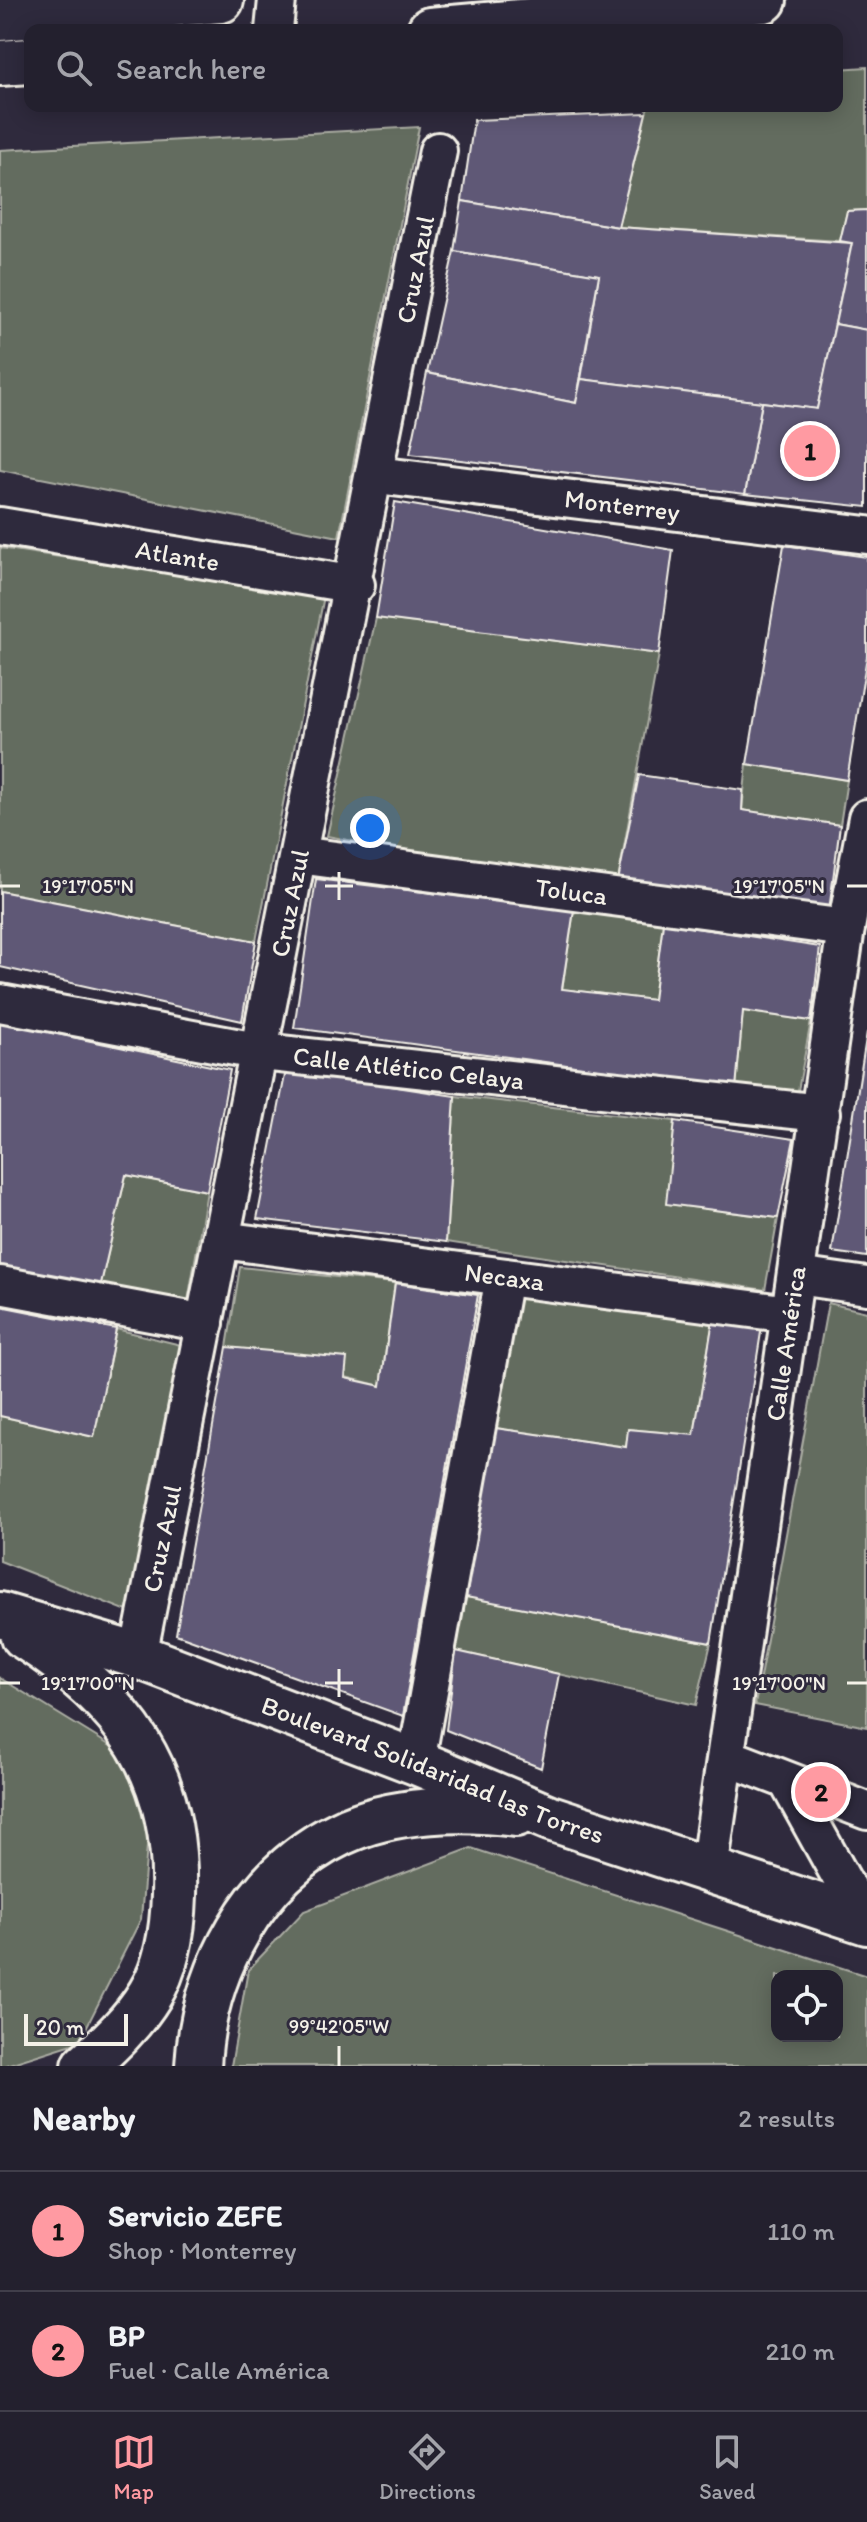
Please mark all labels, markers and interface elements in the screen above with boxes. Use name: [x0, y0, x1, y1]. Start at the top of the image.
search box: [24, 24, 843, 112]
icon: search: [52, 46, 96, 90]
text: Search here: [116, 50, 266, 87]
street label: Cruz Azul: [389, 213, 441, 326]
pin: 1: [784, 421, 836, 481]
street label: Monterrey: [563, 482, 682, 528]
street label: Atlante: [133, 533, 222, 578]
your location: [350, 808, 390, 848]
street label: Cruz Azul: [263, 846, 316, 960]
street label: Toluca: [534, 871, 610, 912]
text: 19°17'05"N: [42, 874, 134, 898]
text: 19°17'05"N: [733, 874, 825, 898]
street label: Calle Atlético Celaya: [291, 1039, 526, 1097]
street label: Necaxa: [463, 1256, 547, 1298]
street label: Calle América: [758, 1263, 813, 1423]
street label: Cruz Azul: [135, 1482, 188, 1595]
text: 19°17'00"N: [41, 1671, 135, 1695]
text: 19°17'00"N: [732, 1671, 826, 1695]
street label: Boulevard Solidaridad las Torres: [257, 1689, 608, 1851]
pin: 2: [795, 1762, 847, 1822]
map controls: [771, 1970, 843, 2042]
button: locate: [771, 1970, 843, 2042]
scale bar: [24, 2010, 128, 2046]
text: 20 m: [36, 2014, 85, 2041]
text: 99°42'05"W: [289, 2014, 389, 2038]
text: Nearby: [32, 2098, 135, 2139]
text: 2 results: [738, 2102, 835, 2134]
text: Servicio ZEFE: [108, 2197, 282, 2234]
text: 1: [52, 2215, 64, 2247]
text: 110 m: [767, 2215, 835, 2247]
text: Shop · Monterrey: [108, 2234, 297, 2266]
text: BP: [108, 2317, 145, 2354]
text: 2: [51, 2335, 65, 2367]
text: 210 m: [766, 2335, 835, 2367]
text: Fuel · Calle América: [108, 2354, 330, 2386]
tab: Map: [112, 2430, 156, 2505]
tab: Directions: [379, 2430, 476, 2505]
tab: Saved: [699, 2430, 755, 2505]

